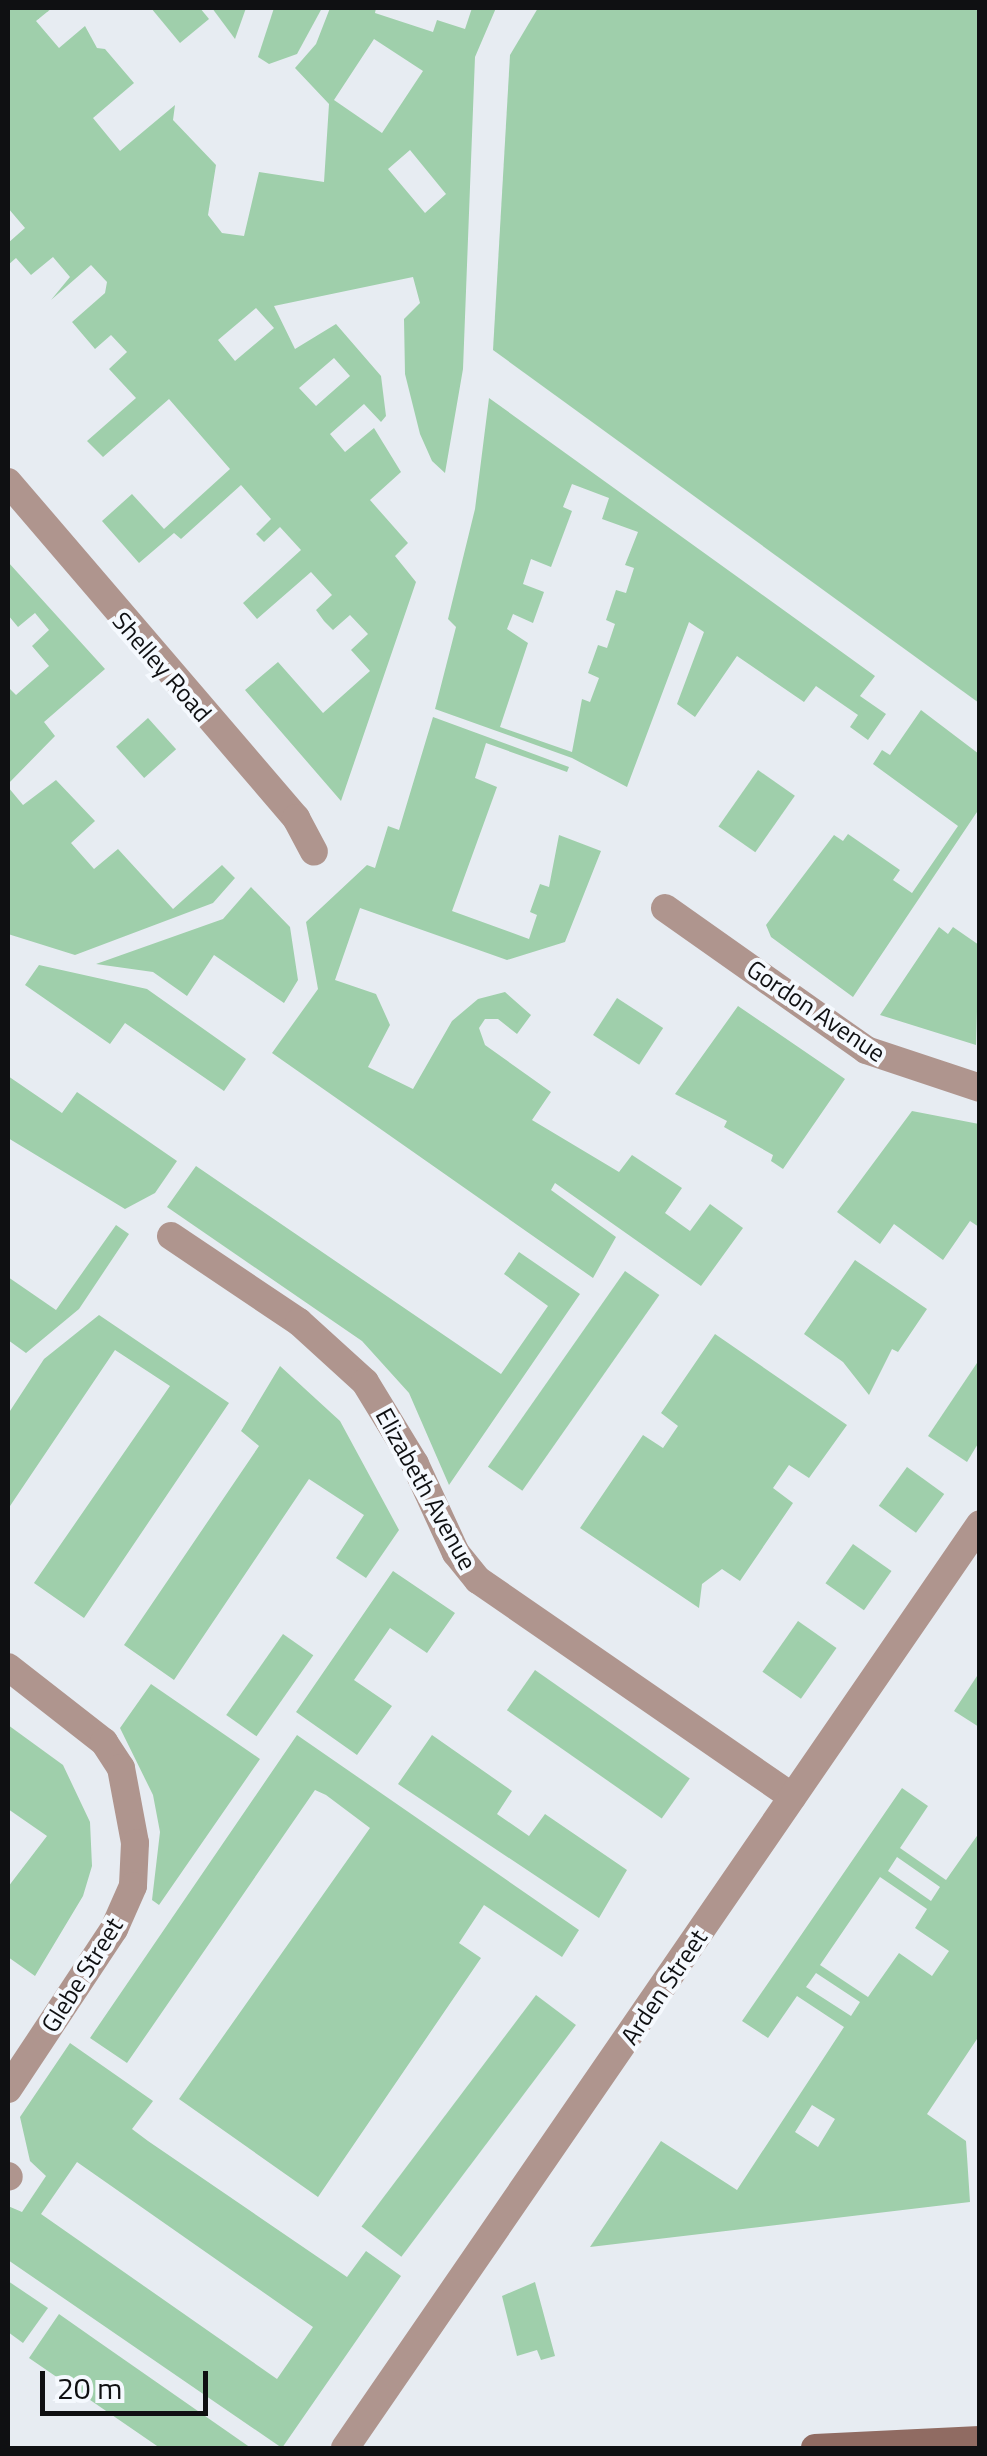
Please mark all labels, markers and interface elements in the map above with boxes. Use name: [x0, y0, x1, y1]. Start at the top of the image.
street label: Shelley Road: [106, 606, 218, 728]
street label: Gordon Avenue: [741, 954, 891, 1068]
street label: Elizabeth Avenue: [369, 1403, 483, 1575]
street label: Glebe Street: [35, 1912, 129, 2038]
street label: Arden Street: [615, 1924, 713, 2050]
scale bar: [45, 2351, 212, 2413]
text: 20 m: [57, 2365, 122, 2411]

